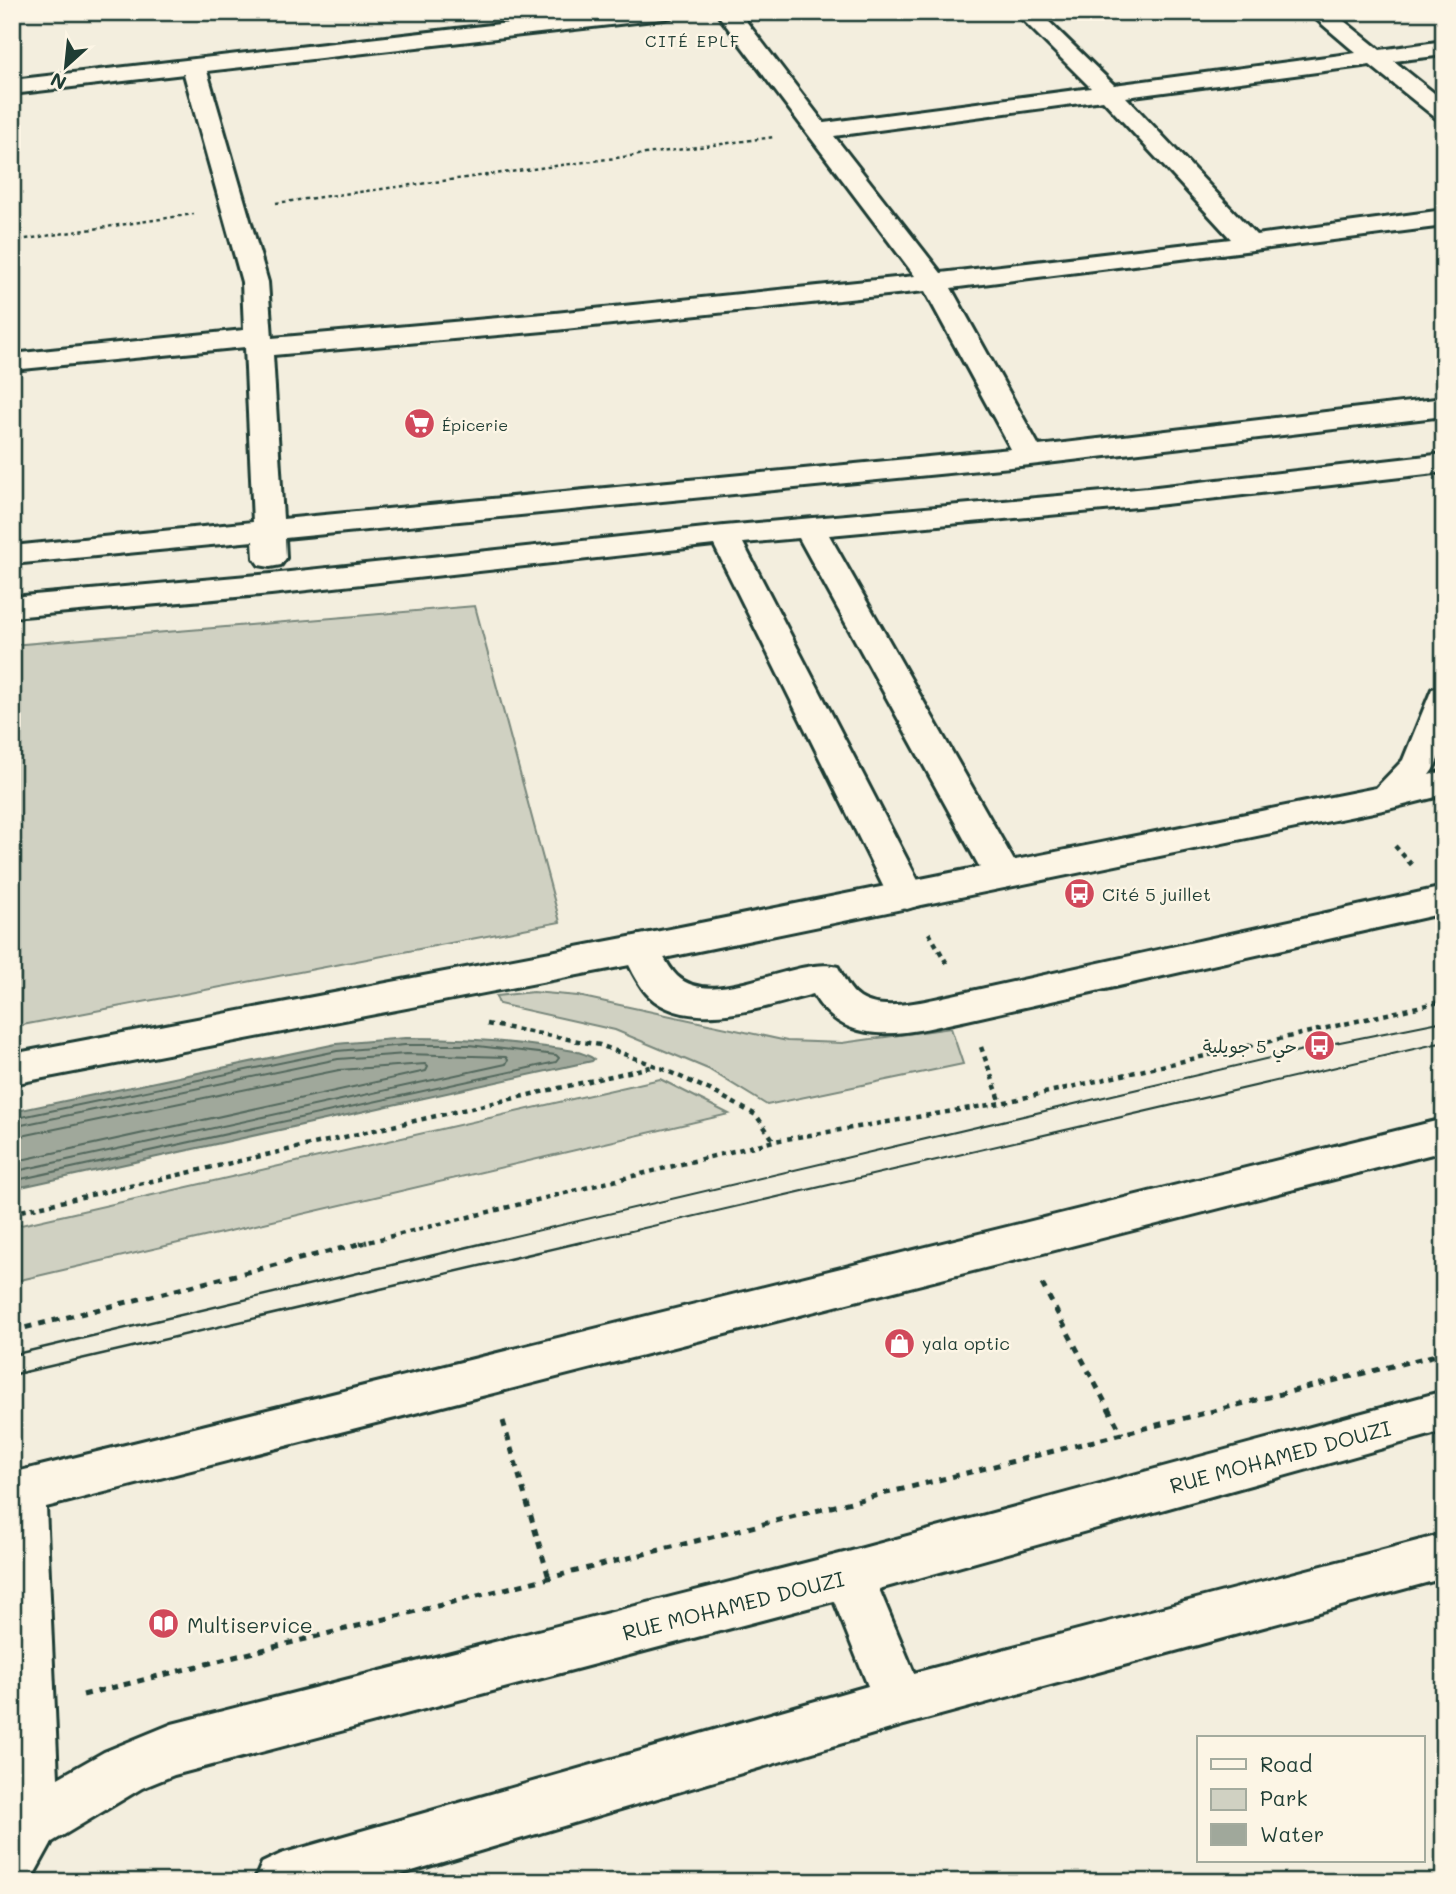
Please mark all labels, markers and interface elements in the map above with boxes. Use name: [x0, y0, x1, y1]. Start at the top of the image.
district label: CITÉ EPLF: [645, 30, 741, 51]
north arrow: [32, 32, 102, 102]
text: N: [46, 67, 70, 96]
supermarket icon: Épicerie: [402, 407, 436, 441]
place label: Épicerie: [442, 414, 508, 435]
bus stop icon: Cité 5 juillet: [1062, 877, 1096, 911]
place label: Cité 5 juillet: [1102, 882, 1211, 906]
bus stop icon: حي 5 جويلية: [1303, 1029, 1337, 1063]
place label: حي 5 جويلية: [1203, 1034, 1297, 1063]
shop icon: yala optic: [882, 1326, 916, 1360]
place label: yala optic: [922, 1331, 1010, 1355]
street label: RUE MOHAMED DOUZI: [1167, 1414, 1393, 1498]
street label: RUE MOHAMED DOUZI: [619, 1564, 847, 1646]
library icon: Multiservice: [147, 1607, 181, 1641]
place label: Multiservice: [187, 1611, 313, 1638]
legend: [1197, 1736, 1424, 1862]
text: Road: [1260, 1750, 1312, 1777]
text: Park: [1260, 1784, 1308, 1811]
text: Water: [1260, 1820, 1324, 1847]

